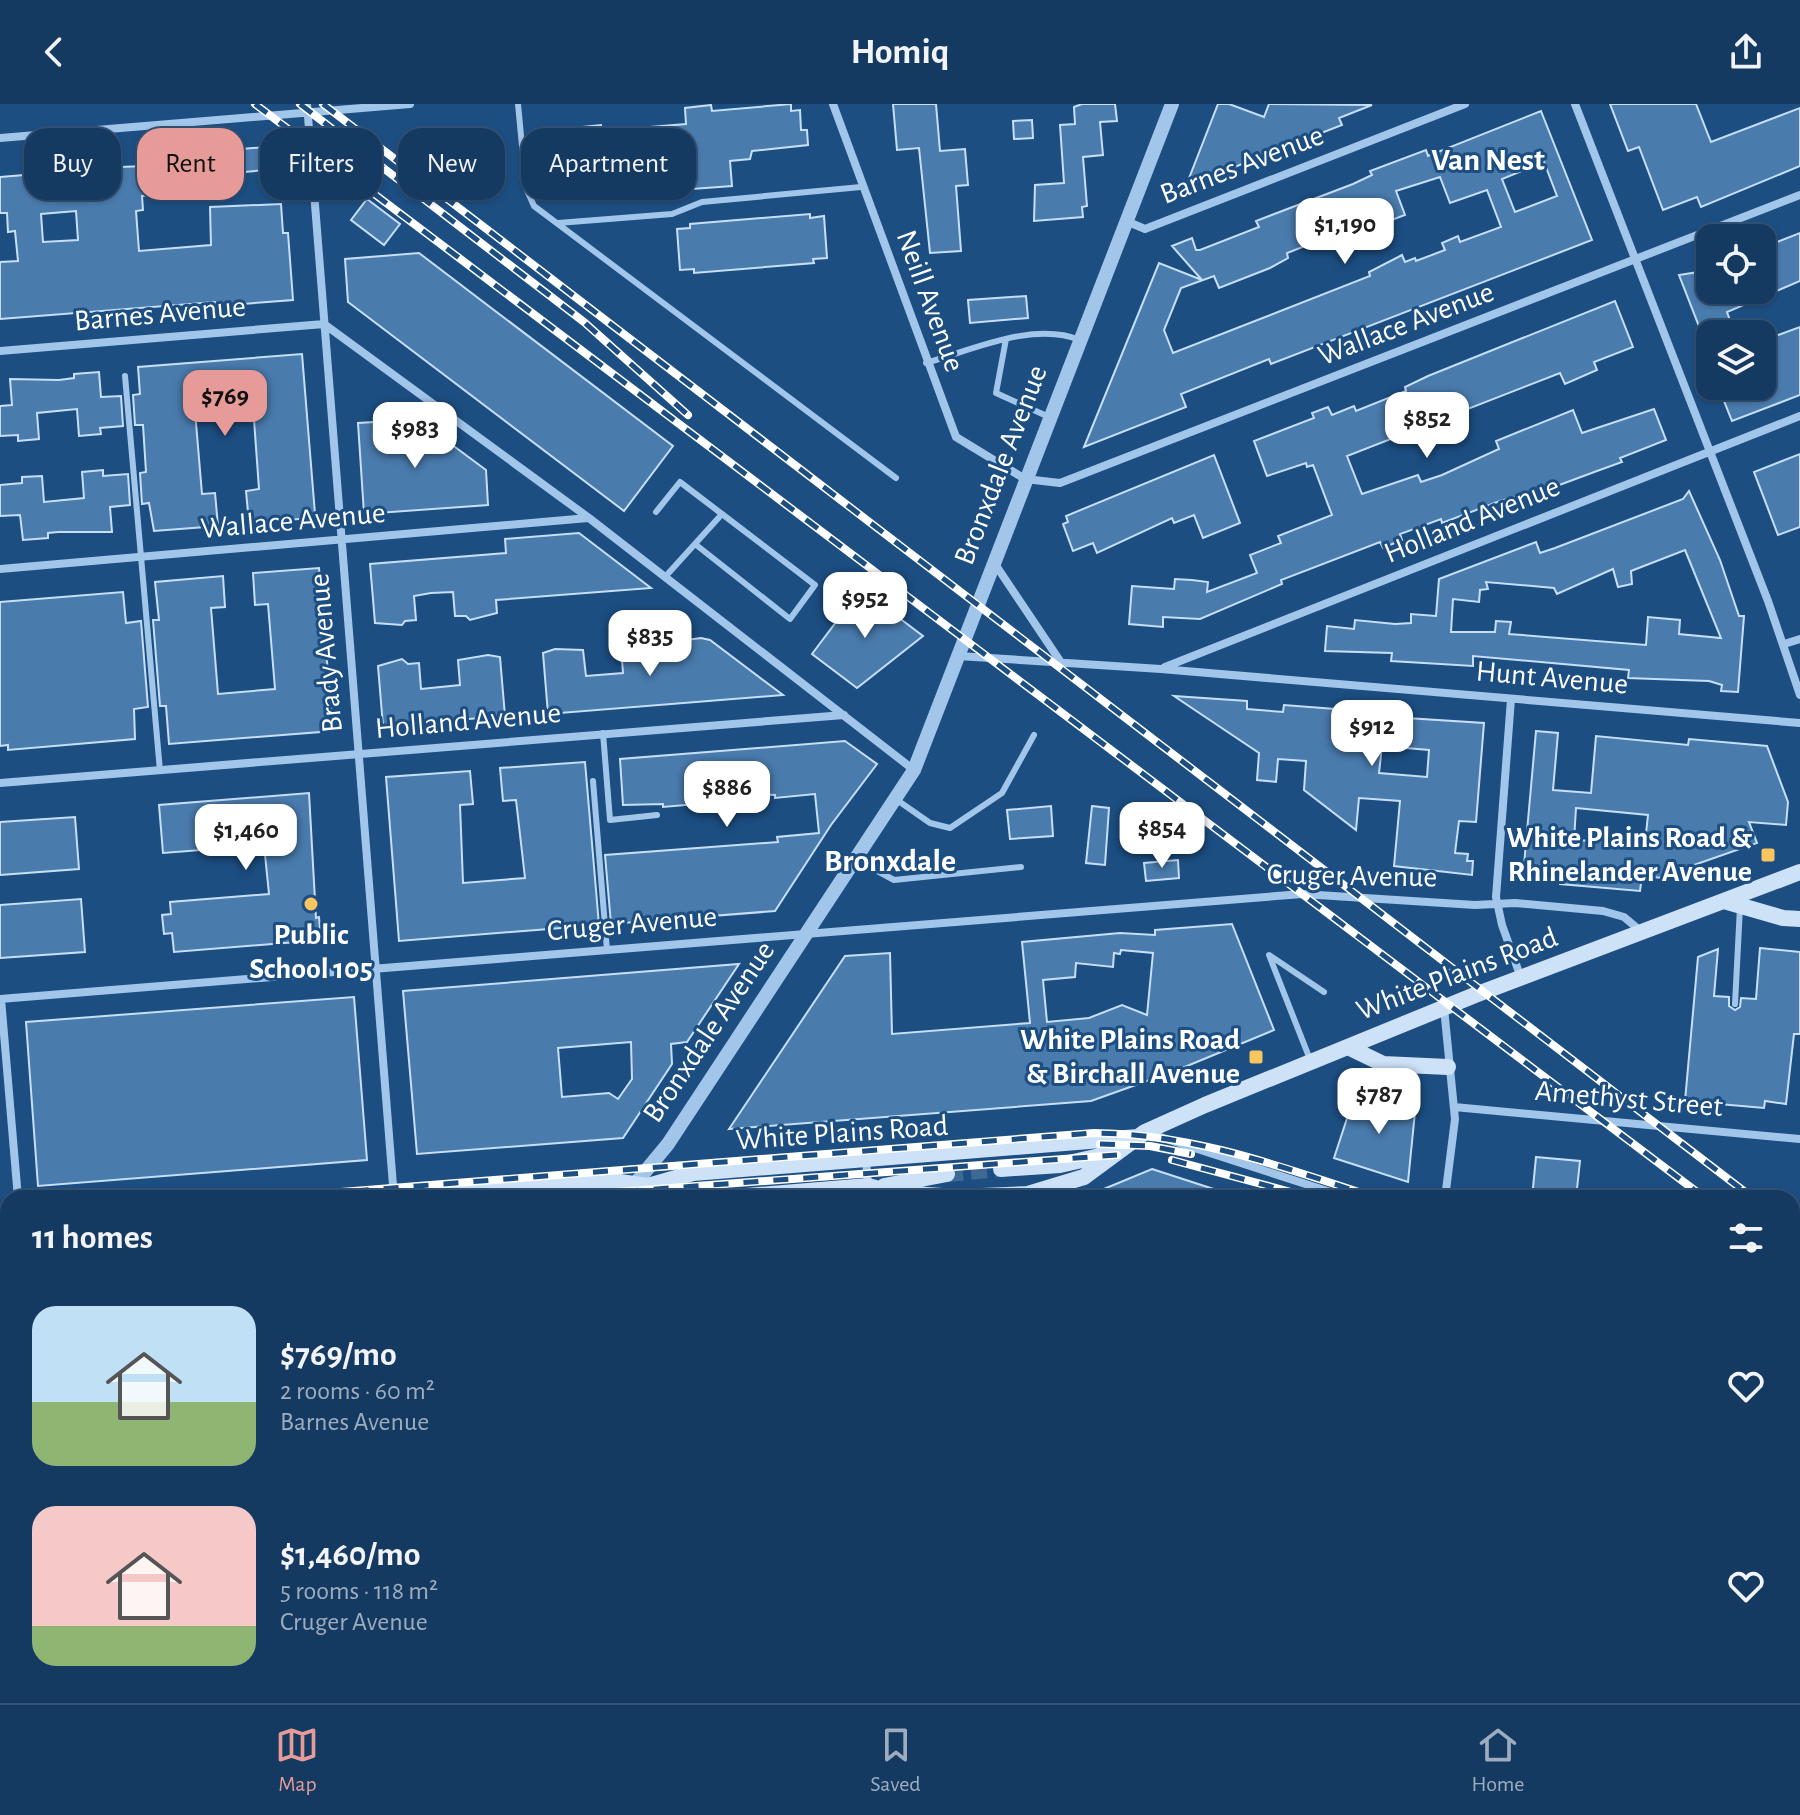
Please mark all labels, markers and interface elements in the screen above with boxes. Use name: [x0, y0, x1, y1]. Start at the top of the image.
icon: back: [32, 30, 76, 74]
icon: share: [1724, 30, 1768, 74]
text: Homiq: [850, 34, 950, 70]
street label: Barnes Avenue: [1156, 120, 1328, 210]
chip: Buy: [24, 128, 121, 200]
chip: Rent: [137, 128, 244, 200]
chip: Filters: [260, 128, 382, 200]
chip: New: [398, 128, 505, 200]
chip: Apartment: [521, 128, 696, 200]
district label: Van Nest: [1431, 144, 1545, 176]
pin: $1,190: [1280, 198, 1410, 266]
text: $1,190: [1314, 211, 1376, 237]
map controls: [1696, 224, 1776, 400]
button: locate: [1696, 224, 1776, 304]
street label: Neill Avenue: [891, 226, 969, 376]
street label: Wallace Avenue: [1314, 277, 1498, 371]
street label: Barnes Avenue: [73, 292, 247, 336]
button: layers: [1696, 320, 1776, 400]
street label: Bronxdale Avenue: [949, 361, 1053, 569]
pin: $769: [178, 370, 272, 438]
text: $769: [201, 383, 249, 409]
pin: $852: [1380, 392, 1474, 460]
pin: $983: [368, 402, 462, 470]
text: $852: [1403, 405, 1451, 431]
text: $983: [391, 415, 439, 441]
street label: Holland Avenue: [1380, 471, 1564, 569]
street label: Wallace Avenue: [199, 498, 387, 544]
street label: Brady Avenue: [304, 572, 348, 734]
pin: $952: [818, 572, 912, 640]
text: $952: [841, 585, 889, 611]
pin: $835: [603, 610, 697, 678]
text: $835: [627, 623, 673, 649]
street label: Hunt Avenue: [1475, 656, 1629, 700]
street label: Holland Avenue: [374, 698, 562, 744]
pin: $912: [1325, 700, 1419, 768]
text: $912: [1349, 713, 1395, 739]
pin: $886: [680, 761, 774, 829]
text: $886: [702, 774, 752, 800]
pin: $854: [1115, 802, 1209, 870]
pin: $1,460: [181, 804, 311, 872]
text: $854: [1138, 815, 1186, 841]
text: $1,460: [213, 817, 279, 843]
place label: White Plains Road & Rhinelander Avenue: [1506, 823, 1753, 887]
district label: Bronxdale: [824, 845, 956, 877]
marker: White Plains Road & Rhinelander Avenue: [1759, 846, 1777, 864]
street label: Cruger Avenue: [1266, 860, 1438, 892]
marker: Public School 105: [302, 895, 320, 913]
street label: Cruger Avenue: [546, 902, 718, 946]
place label: Public School 105: [249, 920, 373, 984]
street label: White Plains Road: [1352, 922, 1562, 1026]
street label: Bronxdale Avenue: [638, 936, 780, 1128]
place label: White Plains Road & Birchall Avenue: [1020, 1025, 1240, 1089]
marker: White Plains Road & Birchall Avenue: [1247, 1048, 1265, 1066]
pin: $787: [1332, 1068, 1426, 1136]
street label: Amethyst Street: [1534, 1076, 1725, 1122]
text: $787: [1356, 1081, 1402, 1107]
street label: White Plains Road: [735, 1111, 949, 1155]
icon: filters: [1724, 1216, 1768, 1260]
text: 11 homes: [32, 1221, 153, 1255]
icon: home: [96, 1338, 192, 1434]
text: $769/mo: [280, 1338, 397, 1372]
icon: heart: [1724, 1364, 1768, 1408]
text: 2 rooms · 60 m²: [280, 1378, 435, 1404]
text: Barnes Avenue: [280, 1409, 429, 1435]
icon: home: [96, 1538, 192, 1634]
text: $1,460/mo: [280, 1538, 420, 1572]
icon: heart: [1724, 1564, 1768, 1608]
text: 5 rooms · 118 m²: [280, 1578, 438, 1604]
text: Cruger Avenue: [280, 1609, 428, 1635]
tab: Map: [275, 1723, 319, 1797]
tab: Saved: [870, 1723, 921, 1797]
tab: Home: [1472, 1723, 1525, 1797]

